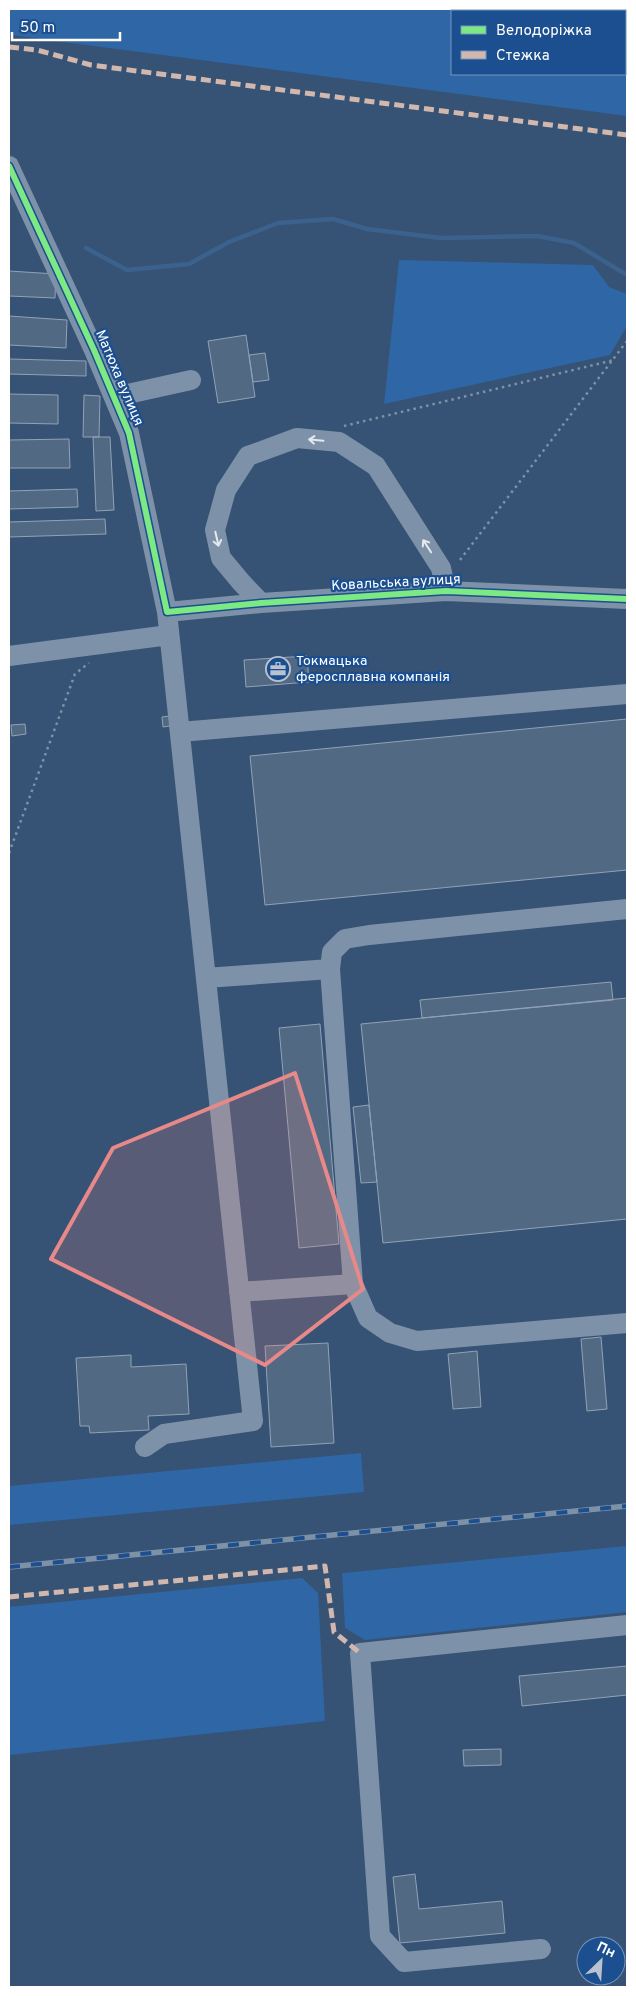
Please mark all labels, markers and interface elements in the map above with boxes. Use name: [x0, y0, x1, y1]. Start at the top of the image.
scale bar: [12, 10, 120, 42]
legend: [451, 10, 626, 75]
text: 50 m: [20, 19, 55, 38]
text: Велодоріжка: [496, 22, 592, 41]
text: Стежка: [496, 47, 550, 66]
street label: Матюха вулиця: [91, 328, 147, 428]
one-way arrow: [309, 435, 325, 444]
one-way arrow: [213, 530, 222, 546]
one-way arrow: [422, 540, 432, 554]
street label: Ковальська вулиця: [331, 571, 461, 595]
place label: Токмацька феросплавна компанія: [296, 653, 450, 686]
office icon: Токмацька феросплавна компанія: [265, 656, 291, 682]
north arrow: [576, 1936, 626, 1986]
text: Пн: [594, 1939, 618, 1962]

